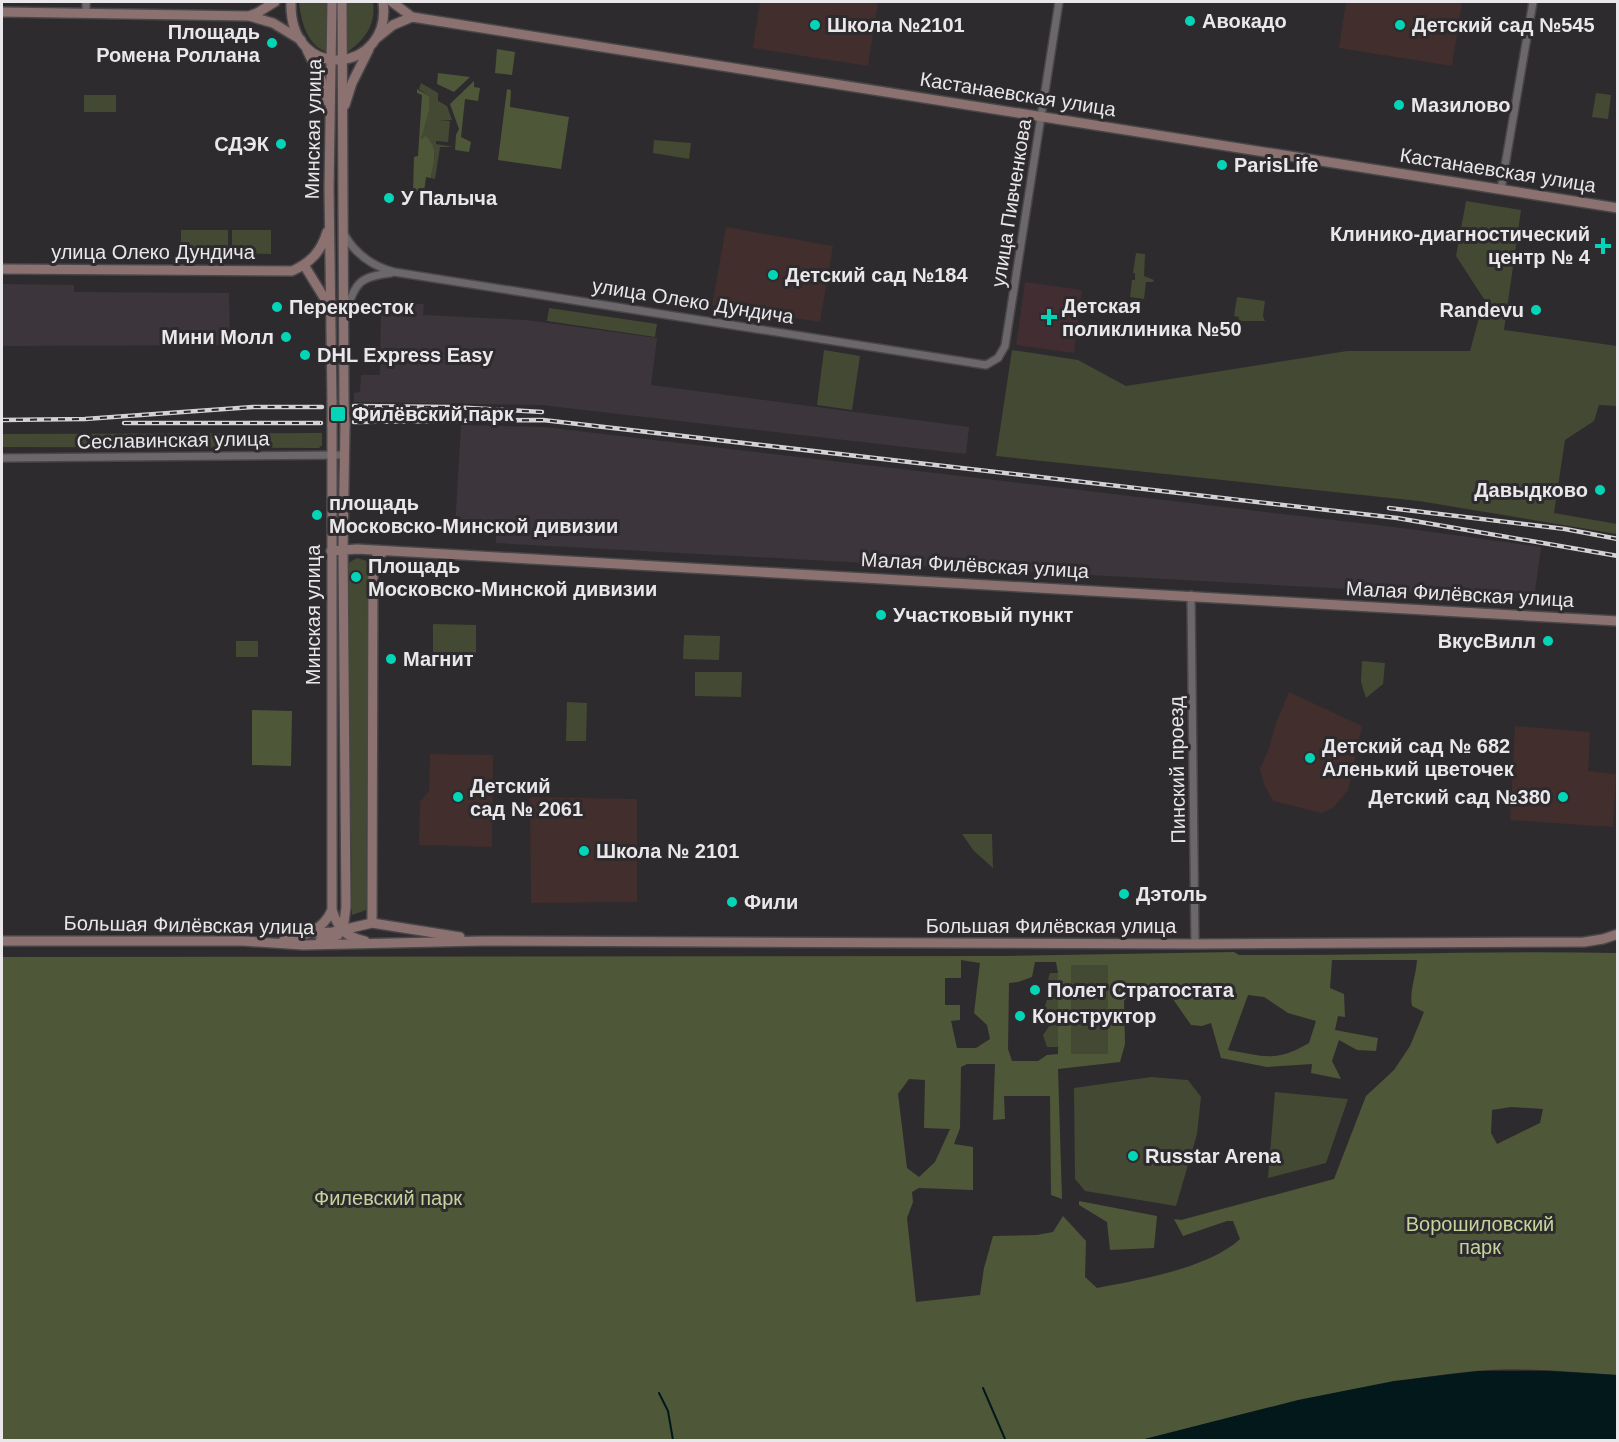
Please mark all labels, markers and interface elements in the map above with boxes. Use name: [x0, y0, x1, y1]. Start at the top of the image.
place label: Авокадо: [1202, 10, 1287, 32]
place label: Школа №2101: [827, 14, 965, 36]
marker: Авокадо: [1183, 14, 1197, 28]
place label: Детский сад №545: [1412, 14, 1595, 36]
marker: Школа №2101: [808, 18, 822, 32]
marker: Детский сад №545: [1393, 18, 1407, 32]
place label: Площадь Ромена Роллана: [96, 21, 261, 66]
marker: Площадь Ромена Роллана: [265, 36, 279, 50]
street label: Минская улица: [301, 58, 325, 199]
street label: Кастанаевская улица: [918, 68, 1118, 121]
place label: Мазилово: [1411, 94, 1510, 116]
marker: Мазилово: [1392, 98, 1406, 112]
street label: улица Пивченкова: [987, 116, 1035, 289]
place label: СДЭК: [214, 133, 270, 155]
marker: СДЭК: [274, 137, 288, 151]
street label: Кастанаевская улица: [1398, 144, 1598, 197]
place label: ParisLife: [1234, 154, 1318, 176]
marker: ParisLife: [1215, 158, 1229, 172]
place label: У Палыча: [401, 187, 498, 209]
marker: У Палыча: [382, 191, 396, 205]
place label: Клинико-диагностический центр № 4: [1330, 223, 1591, 268]
marker: Клинико-диагностический центр № 4: [1594, 237, 1612, 255]
street label: улица Олеко Дундича: [51, 241, 256, 263]
place label: Детский сад №184: [785, 264, 968, 286]
marker: Детский сад №184: [766, 268, 780, 282]
street label: улица Олеко Дундича: [591, 274, 796, 328]
place label: Детская поликлиника №50: [1062, 295, 1242, 340]
place label: Перекресток: [289, 296, 415, 318]
place label: Randevu: [1440, 299, 1524, 321]
marker: Перекресток: [270, 300, 284, 314]
marker: Randevu: [1529, 303, 1543, 317]
marker: Детская поликлиника №50: [1040, 308, 1058, 326]
place label: Мини Молл: [161, 326, 274, 348]
marker: Мини Молл: [279, 330, 293, 344]
place label: DHL Express Easy: [317, 344, 494, 366]
marker: DHL Express Easy: [298, 348, 312, 362]
place label: Филёвский парк: [352, 403, 515, 425]
marker: Филёвский парк: [329, 405, 347, 423]
street label: Сеславинская улица: [76, 427, 270, 453]
place label: Давыдково: [1474, 479, 1588, 501]
marker: Давыдково: [1593, 483, 1607, 497]
place label: площадь Московско-Минской дивизии: [329, 492, 618, 537]
marker: площадь Московско-Минской дивизии: [310, 508, 324, 522]
street label: Минская улица: [302, 544, 324, 685]
street label: Малая Филёвская улица: [860, 548, 1091, 582]
place label: Площадь Московско-Минской дивизии: [368, 555, 657, 600]
marker: Площадь Московско-Минской дивизии: [349, 570, 363, 584]
street label: Малая Филёвская улица: [1345, 577, 1576, 611]
place label: Участковый пункт: [893, 604, 1074, 626]
marker: Участковый пункт: [874, 608, 888, 622]
place label: ВкусВилл: [1438, 630, 1536, 652]
marker: ВкусВилл: [1541, 634, 1555, 648]
place label: Магнит: [403, 648, 474, 670]
marker: Магнит: [384, 652, 398, 666]
street label: Пинский проезд: [1165, 696, 1189, 844]
place label: Детский сад № 682 Аленький цветочек: [1322, 735, 1515, 780]
marker: Детский сад № 682 Аленький цветочек: [1303, 751, 1317, 765]
place label: Детский сад № 2061: [470, 775, 583, 820]
place label: Детский сад №380: [1368, 786, 1551, 808]
marker: Детский сад № 2061: [451, 790, 465, 804]
marker: Детский сад №380: [1556, 790, 1570, 804]
place label: Школа № 2101: [596, 840, 739, 862]
marker: Школа № 2101: [577, 844, 591, 858]
place label: Дэтоль: [1136, 883, 1207, 905]
marker: Дэтоль: [1117, 887, 1131, 901]
place label: Фили: [744, 891, 798, 913]
marker: Фили: [725, 895, 739, 909]
street label: Большая Филёвская улица: [63, 912, 315, 938]
street label: Большая Филёвская улица: [926, 915, 1177, 937]
place label: Полет Стратостата: [1047, 979, 1235, 1001]
marker: Полет Стратостата: [1028, 983, 1042, 997]
place label: Конструктор: [1032, 1005, 1156, 1027]
marker: Конструктор: [1013, 1009, 1027, 1023]
place label: Russtar Arena: [1145, 1145, 1282, 1167]
marker: Russtar Arena: [1126, 1149, 1140, 1163]
park label: Филевский парк: [314, 1187, 462, 1209]
park label: Ворошиловский парк: [1406, 1213, 1554, 1258]

